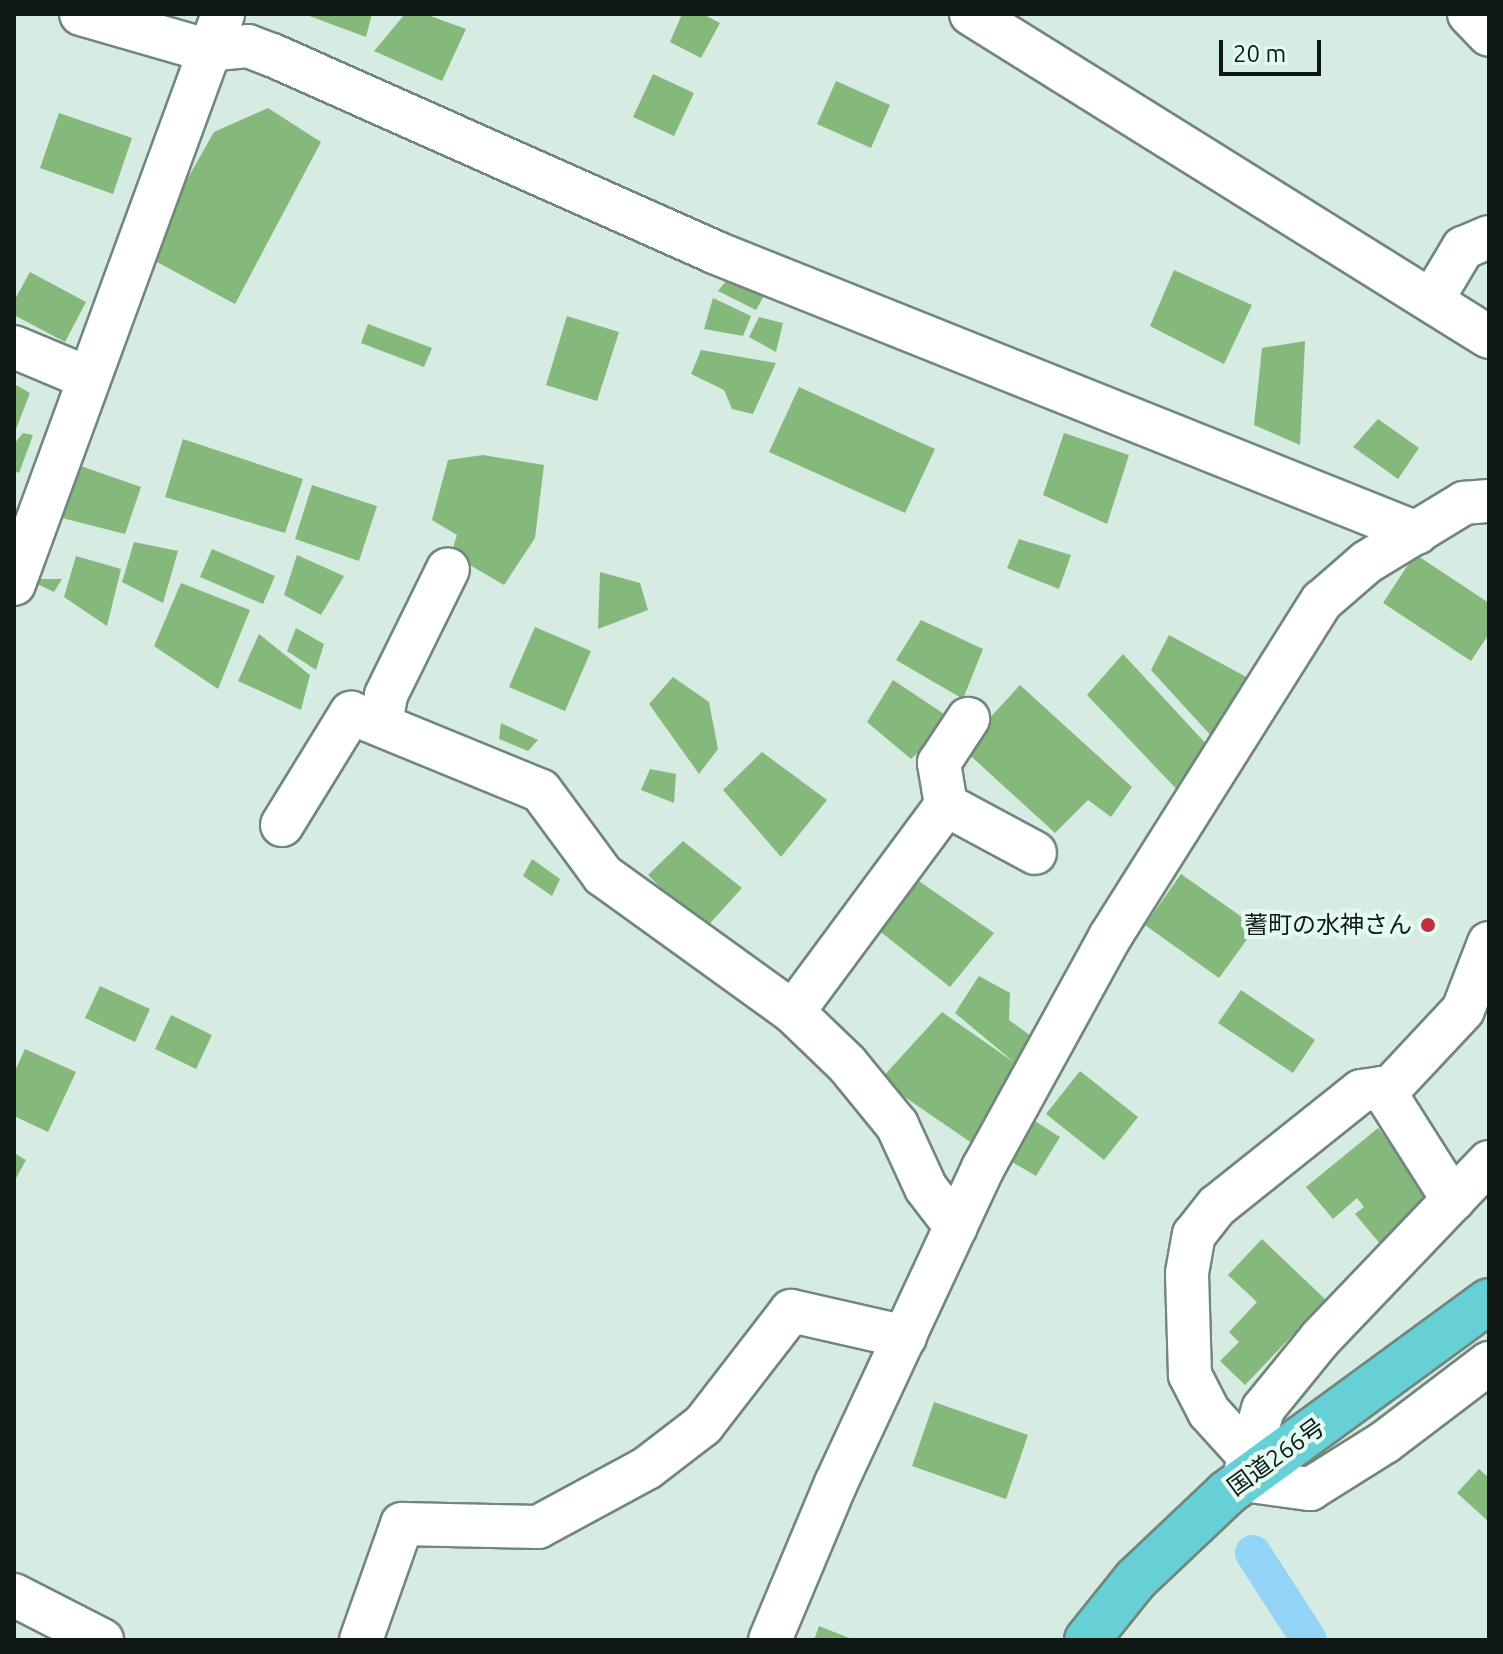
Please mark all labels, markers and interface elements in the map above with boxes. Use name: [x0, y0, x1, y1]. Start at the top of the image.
scale bar: [1223, 24, 1325, 74]
text: 20 m: [1233, 40, 1286, 67]
place label: 蓍町の水神さん: [1244, 911, 1412, 939]
marker: 蓍町の水神さん: [1419, 916, 1437, 934]
street label: 国道266号: [1222, 1412, 1330, 1502]

